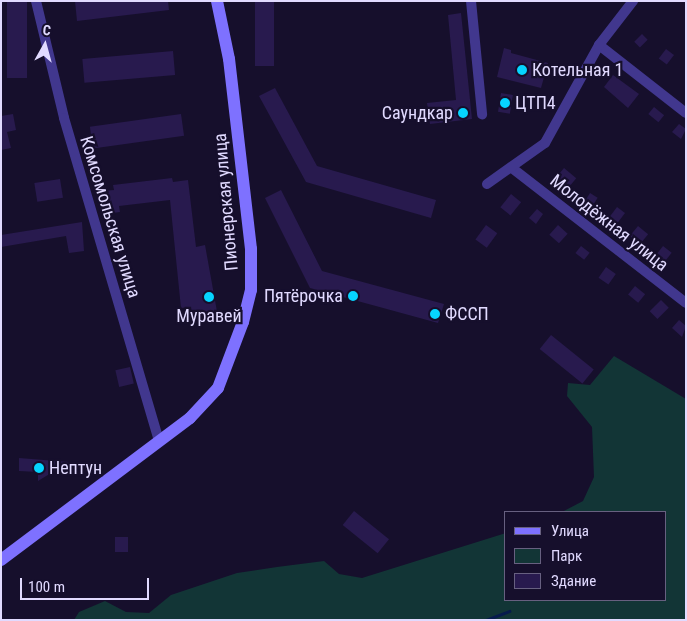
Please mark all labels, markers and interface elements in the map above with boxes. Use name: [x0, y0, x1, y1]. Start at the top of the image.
north arrow: [20, 20, 70, 70]
text: С: [42, 22, 52, 39]
place label: Котельная 1: [532, 59, 623, 81]
marker: Котельная 1: [516, 64, 528, 76]
place label: ЦТП4: [515, 92, 556, 114]
marker: ЦТП4: [499, 97, 511, 109]
place label: Саундкар: [382, 102, 453, 124]
marker: Саундкар: [457, 107, 469, 119]
street label: Пионерская улица: [209, 132, 243, 272]
street label: Комсомольская улица: [75, 133, 145, 301]
street label: Молодёжная улица: [546, 170, 672, 276]
place label: Пятёрочка: [264, 285, 343, 307]
marker: Пятёрочка: [347, 290, 359, 302]
marker: Муравей: [203, 291, 215, 303]
place label: ФССП: [445, 303, 489, 325]
place label: Муравей: [176, 305, 242, 327]
marker: ФССП: [429, 308, 441, 320]
place label: Нептун: [49, 457, 102, 479]
marker: Нептун: [33, 462, 45, 474]
legend: [504, 511, 667, 601]
text: Улица: [551, 522, 589, 540]
text: Парк: [551, 547, 582, 565]
scale bar: [22, 568, 151, 600]
text: Здание: [551, 572, 596, 590]
text: 100 m: [28, 578, 65, 596]

